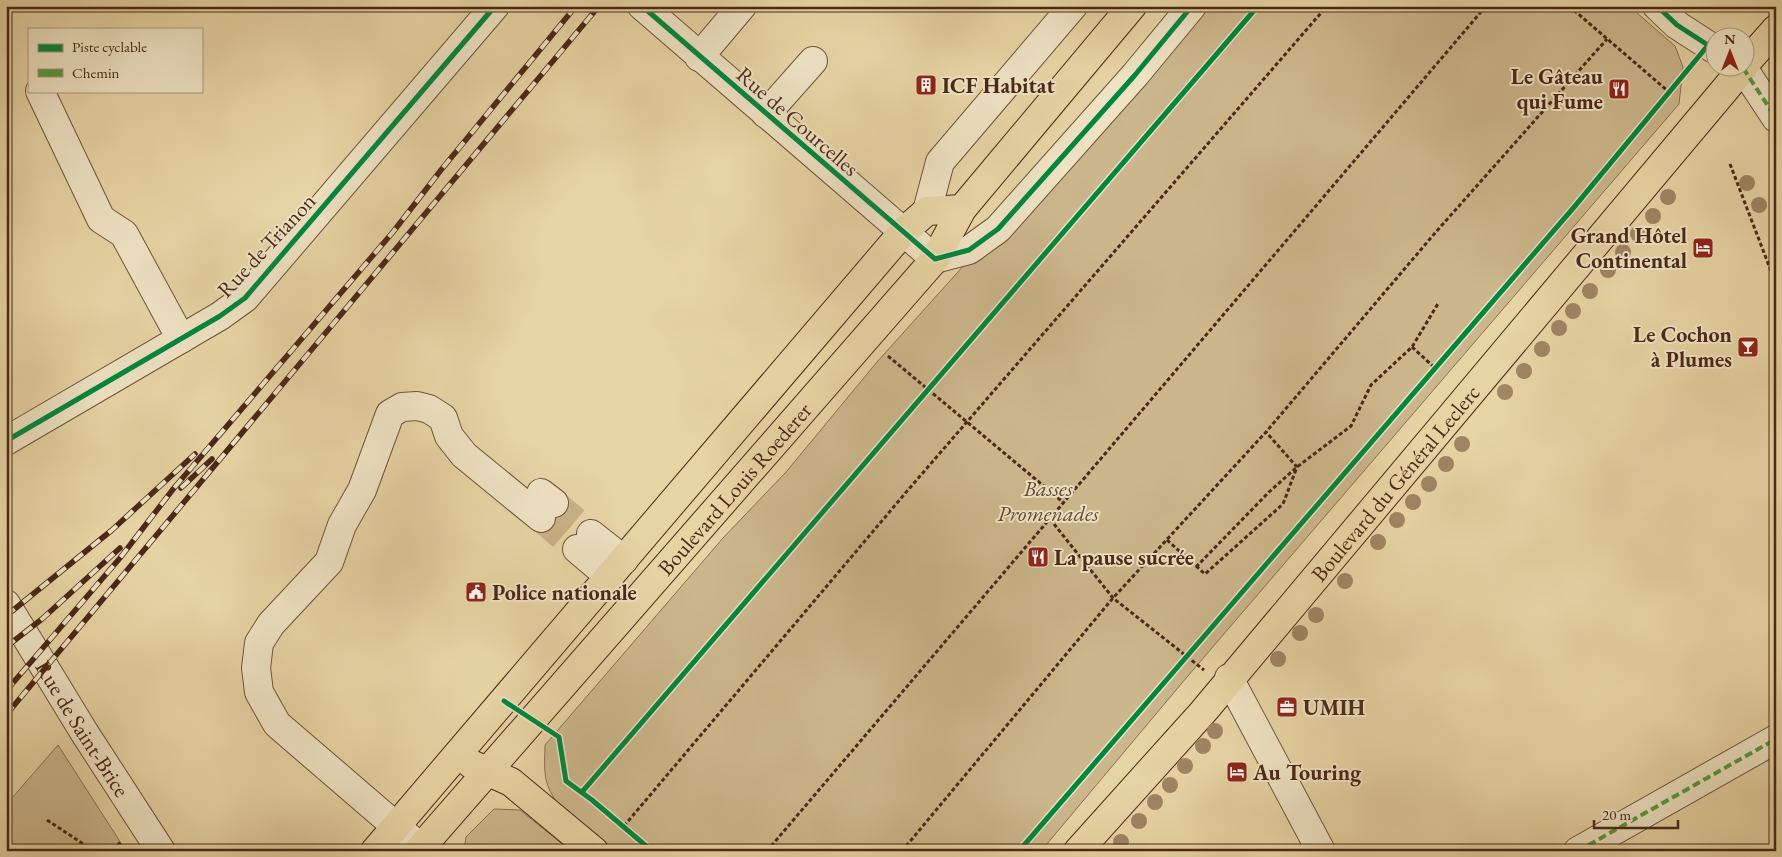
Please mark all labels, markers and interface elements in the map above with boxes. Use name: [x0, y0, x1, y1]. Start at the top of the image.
legend: [28, 28, 202, 92]
north arrow: [1704, 28, 1754, 78]
text: N: [1724, 30, 1736, 48]
text: Piste cyclable: [72, 37, 147, 56]
street label: Rue de Courcelles: [730, 60, 865, 183]
place label: Le Gâteau qui Fume: [1511, 62, 1603, 116]
text: Chemin: [72, 63, 120, 82]
place label: ICF Habitat: [942, 71, 1055, 100]
building icon: ICF Habitat: [914, 73, 938, 97]
restaurant icon: Le Gâteau qui Fume: [1607, 77, 1631, 101]
street label: Rue de Trianon: [211, 187, 322, 304]
place label: Grand Hôtel Continental: [1571, 221, 1687, 275]
hotel icon: Grand Hôtel Continental: [1691, 236, 1715, 260]
place label: Le Cochon à Plumes: [1633, 320, 1733, 374]
bar icon: Le Cochon à Plumes: [1736, 335, 1760, 359]
street label: Boulevard du Général Leclerc: [1305, 379, 1487, 588]
street label: Boulevard Louis Roederer: [651, 396, 819, 582]
park label: Basses Promenades: [997, 474, 1100, 528]
place label: La pause sucrée: [1054, 543, 1194, 572]
restaurant icon: La pause sucrée: [1026, 545, 1050, 569]
place label: Police nationale: [492, 578, 637, 607]
public building icon: Police nationale: [464, 580, 488, 604]
street label: Rue de Saint-Brice: [29, 655, 136, 803]
place label: UMIH: [1303, 693, 1366, 722]
office icon: UMIH: [1275, 695, 1299, 719]
place label: Au Touring: [1252, 758, 1362, 787]
hotel icon: Au Touring: [1225, 760, 1249, 784]
scale bar: [1594, 797, 1678, 829]
text: 20 m: [1602, 805, 1631, 824]

